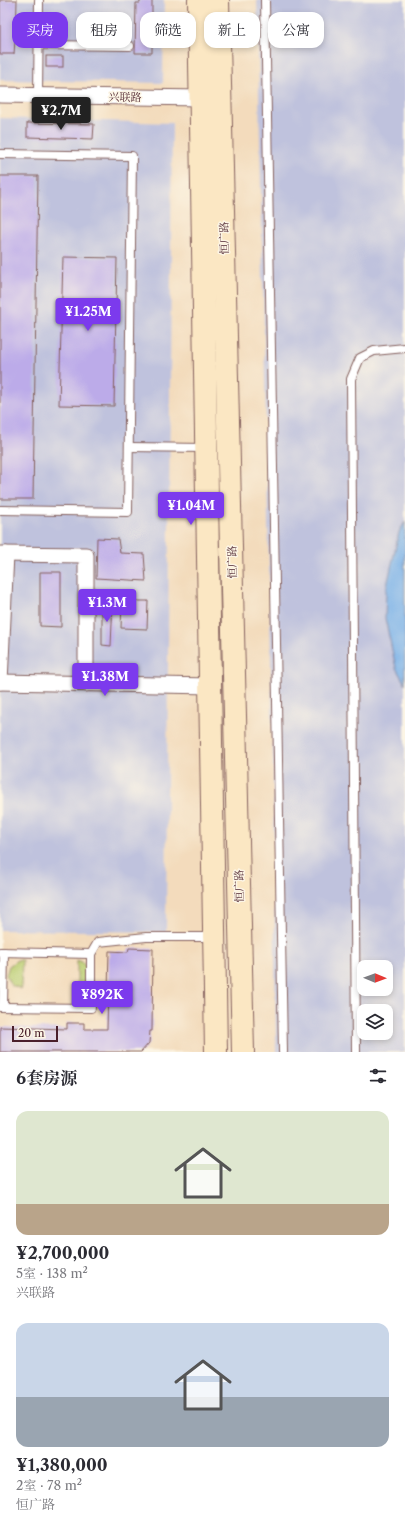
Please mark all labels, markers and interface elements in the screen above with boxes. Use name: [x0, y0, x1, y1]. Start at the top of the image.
chip: 买房: [12, 12, 68, 48]
chip: 租房: [76, 12, 132, 48]
chip: 筛选: [140, 12, 196, 48]
chip: 新上: [204, 12, 260, 48]
chip: 公寓: [268, 12, 324, 48]
street label: 兴联路: [108, 90, 142, 104]
pin: ¥2.7M: [33, 97, 89, 131]
text: ¥2.7M: [41, 102, 81, 118]
street label: 恒广路: [217, 221, 231, 255]
pin: ¥1.25M: [55, 298, 121, 332]
text: ¥1.25M: [64, 303, 112, 319]
pin: ¥1.04M: [158, 492, 224, 526]
text: ¥1.04M: [167, 497, 215, 513]
street label: 恒广路: [225, 545, 239, 579]
pin: ¥1.3M: [79, 589, 135, 623]
text: ¥1.3M: [87, 594, 127, 610]
pin: ¥1.38M: [72, 663, 138, 697]
text: ¥1.38M: [81, 668, 129, 684]
street label: 恒广路: [232, 869, 246, 903]
north arrow: [357, 960, 393, 996]
map controls: [357, 960, 393, 1040]
pin: ¥892K: [74, 981, 130, 1015]
text: ¥892K: [81, 986, 123, 1002]
button: layers: [357, 1004, 393, 1040]
scale bar: [12, 1024, 58, 1043]
text: 20 m: [18, 1026, 44, 1040]
icon: filters: [367, 1065, 389, 1087]
text: 6套房源: [16, 1068, 77, 1088]
icon: home: [167, 1137, 239, 1209]
text: ¥2,700,000: [16, 1243, 109, 1263]
text: 5室 · 138 m²: [16, 1265, 88, 1281]
text: 兴联路: [16, 1284, 55, 1300]
icon: home: [167, 1349, 239, 1421]
text: ¥1,380,000: [16, 1455, 108, 1475]
text: 2室 · 78 m²: [16, 1477, 82, 1493]
text: 恒广路: [16, 1496, 55, 1512]

